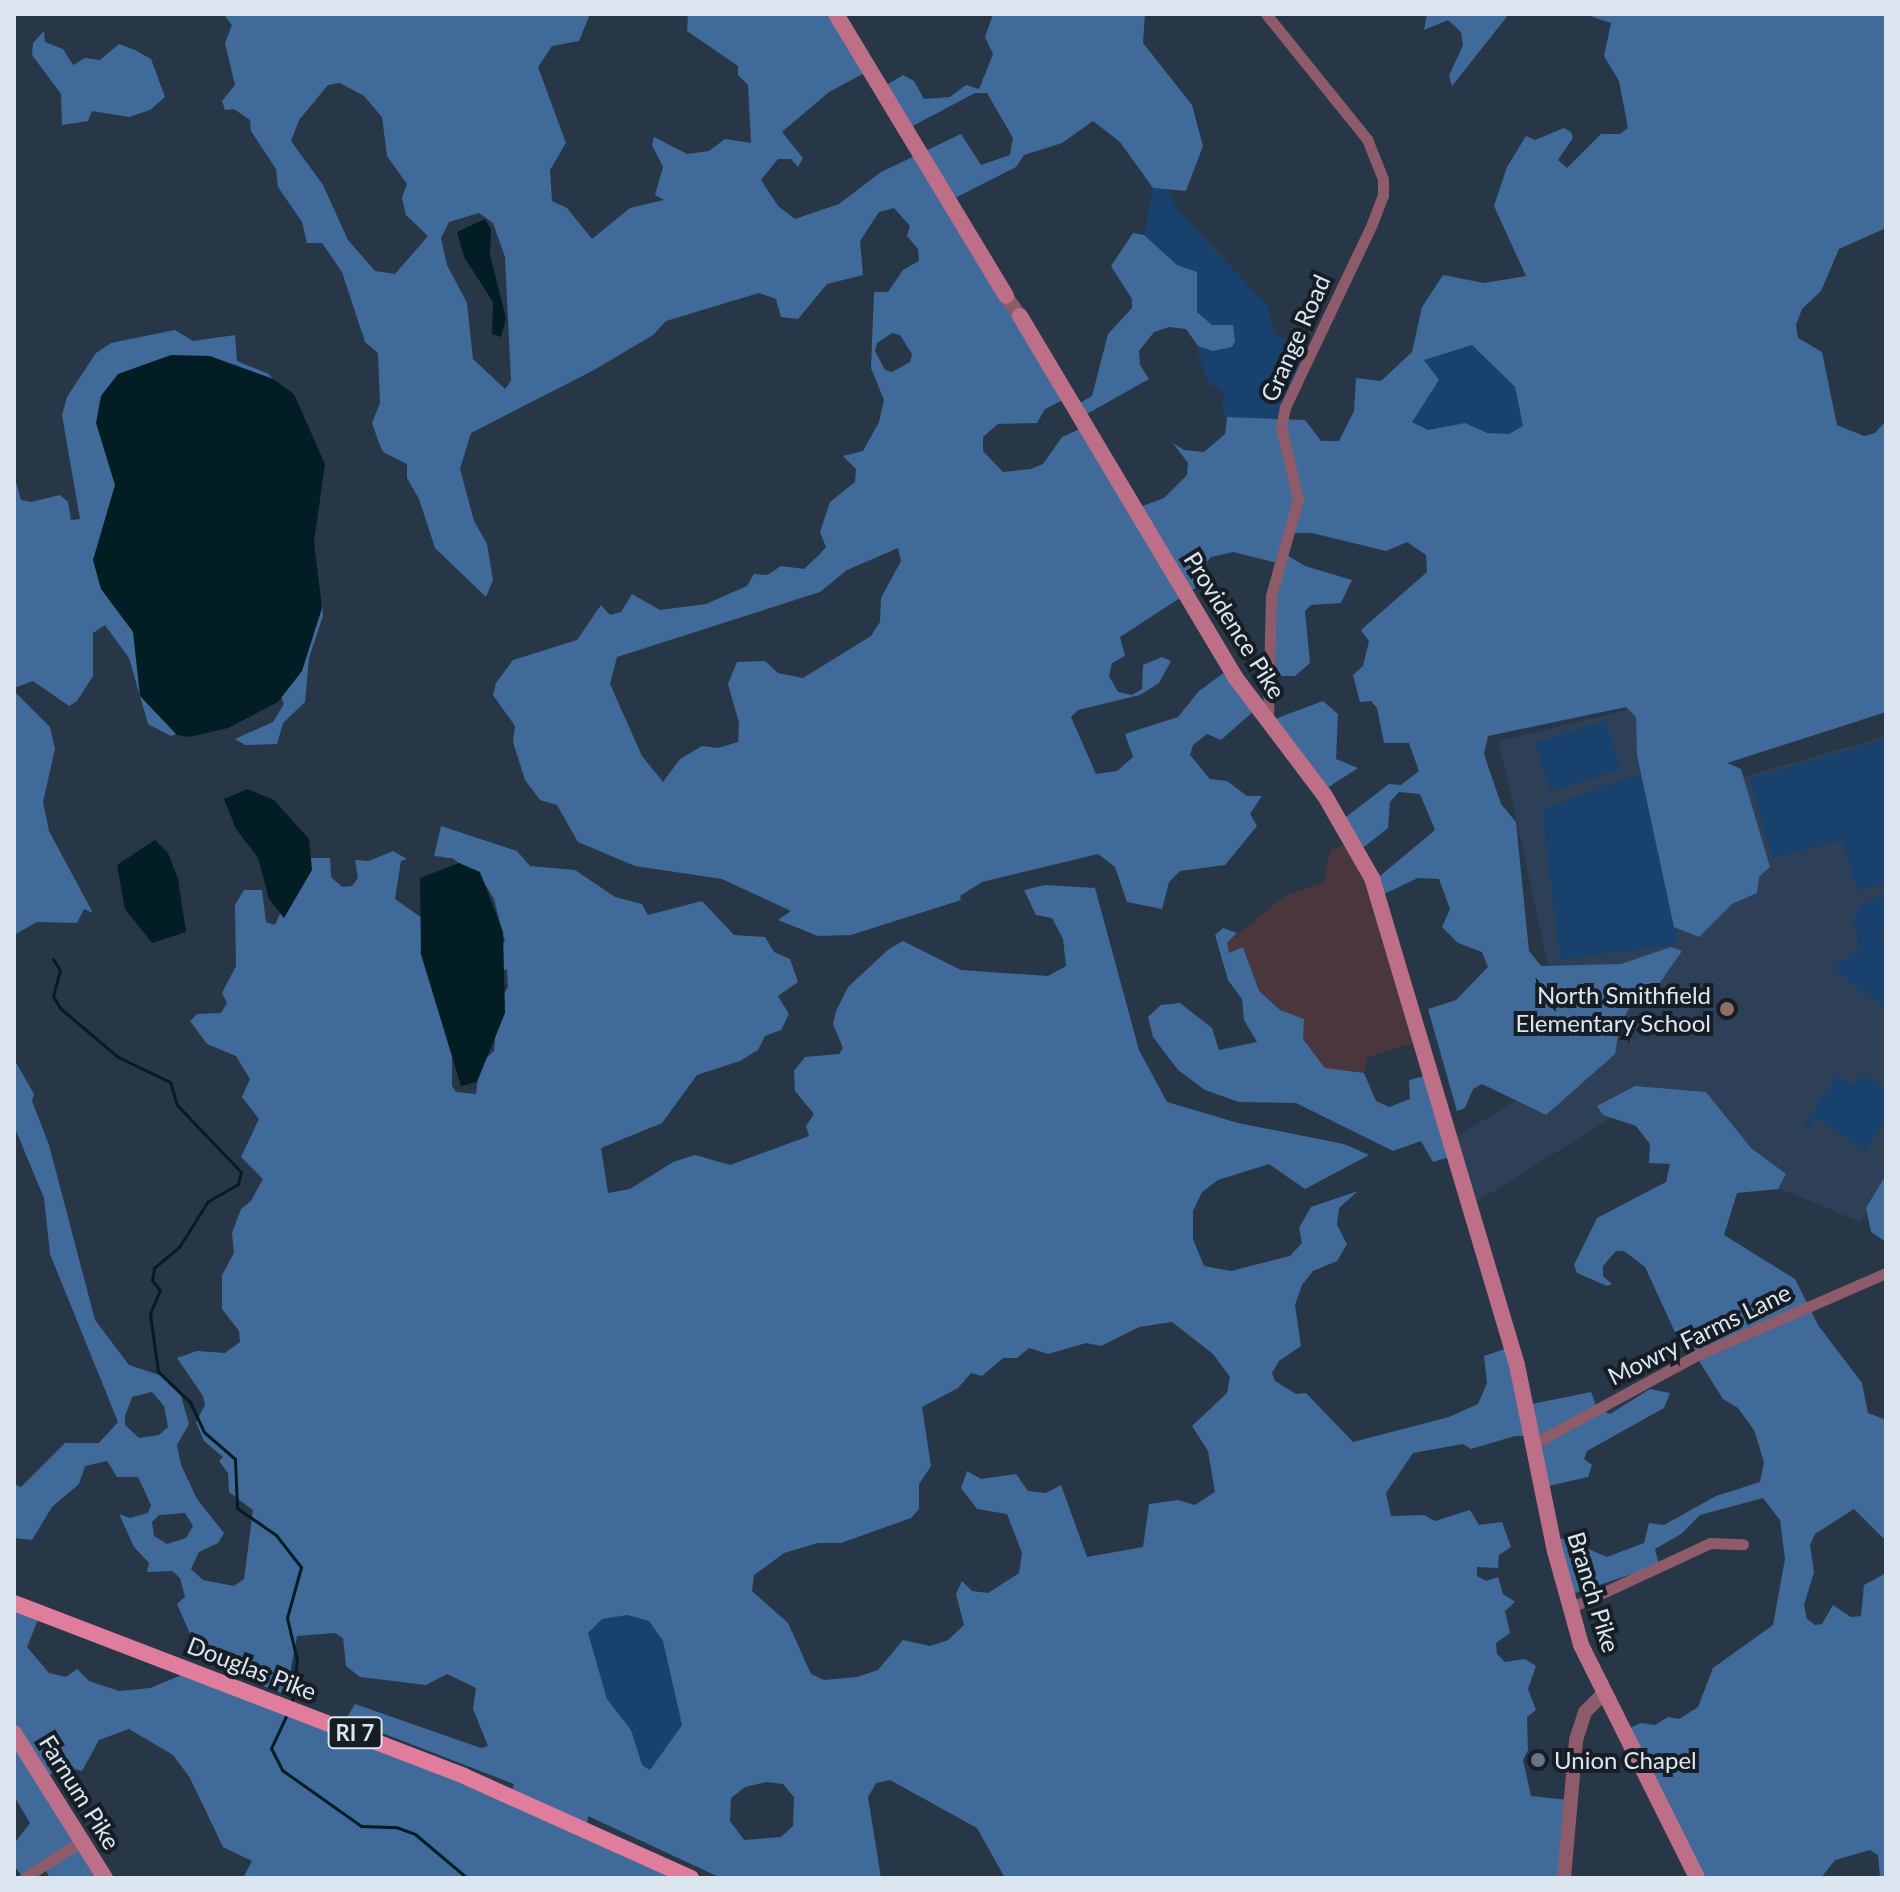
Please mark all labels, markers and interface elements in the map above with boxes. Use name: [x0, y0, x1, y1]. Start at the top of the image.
street label: Grange Road: [1254, 270, 1336, 406]
street label: Providence Pike: [1178, 546, 1292, 704]
place label: North Smithfield Elementary School: [1515, 981, 1711, 1037]
marker: North Smithfield Elementary School: [1718, 1000, 1736, 1018]
street label: Mowry Farms Lane: [1603, 1277, 1795, 1391]
street label: Branch Pike: [1562, 1528, 1626, 1656]
street label: Douglas Pike: [183, 1630, 321, 1706]
road number: RI 7: [327, 1715, 383, 1751]
street label: Farnum Pike: [33, 1729, 127, 1855]
place label: Union Chapel: [1554, 1746, 1697, 1774]
marker: Union Chapel: [1529, 1751, 1547, 1769]

